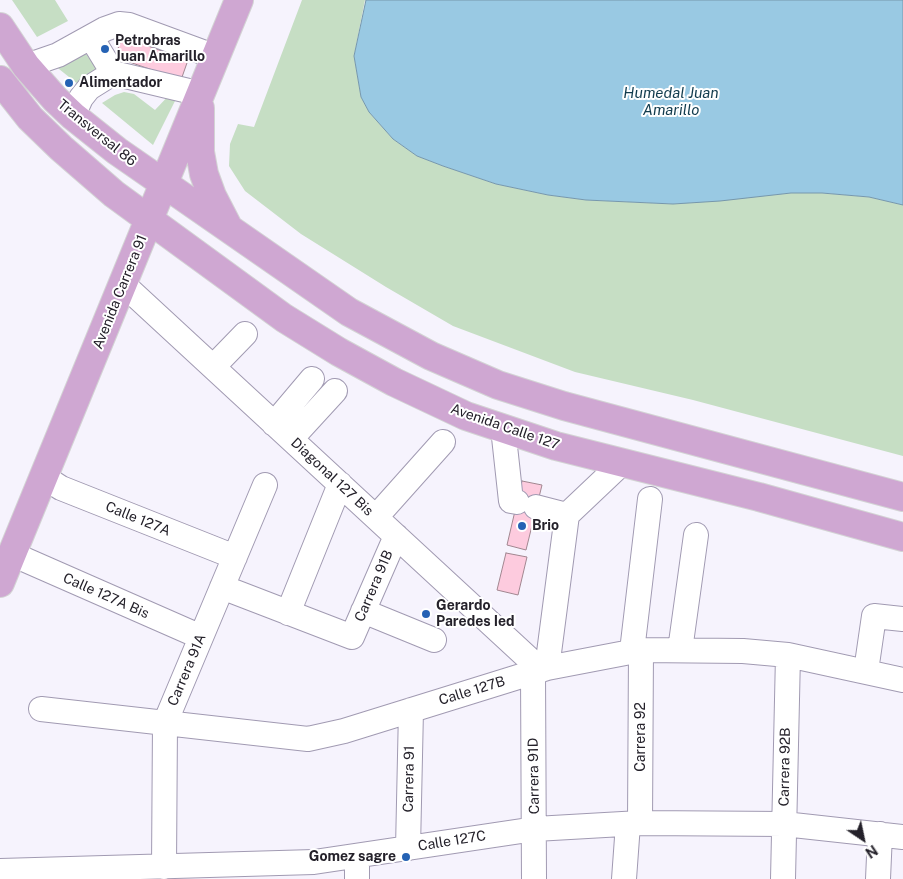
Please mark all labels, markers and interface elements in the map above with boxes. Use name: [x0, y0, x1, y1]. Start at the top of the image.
place label: Petrobras Juan Amarillo: [115, 33, 205, 65]
marker: Petrobras Juan Amarillo: [99, 43, 111, 55]
place label: Alimentador: [79, 75, 162, 91]
marker: Alimentador: [63, 77, 75, 89]
water label: Humedal Juan Amarillo: [623, 84, 719, 119]
street label: Transversal 86: [54, 96, 140, 170]
street label: Avenida Carrera 91: [89, 232, 151, 352]
street label: Avenida Calle 127: [448, 401, 562, 453]
street label: Diagonal 127 Bis: [287, 435, 377, 519]
street label: Calle 127A: [103, 498, 173, 540]
place label: Brio: [532, 518, 559, 534]
marker: Brio: [516, 520, 528, 532]
street label: Carrera 91B: [351, 548, 397, 624]
street label: Calle 127A Bis: [60, 570, 152, 622]
place label: Gerardo Paredes Ied: [436, 598, 514, 630]
marker: Gerardo Paredes Ied: [420, 608, 432, 620]
street label: Carrera 91A: [164, 631, 210, 709]
street label: Calle 127B: [437, 673, 507, 709]
street label: Carrera 92: [633, 702, 649, 772]
street label: Carrera 92B: [776, 727, 794, 807]
street label: Carrera 91D: [525, 738, 543, 814]
street label: Carrera 91: [400, 745, 418, 813]
north arrow: [838, 814, 888, 864]
street label: Calle 127C: [417, 827, 487, 855]
text: N: [862, 842, 880, 861]
place label: Gomez sagre: [309, 849, 396, 865]
marker: Gomez sagre: [400, 851, 412, 863]

